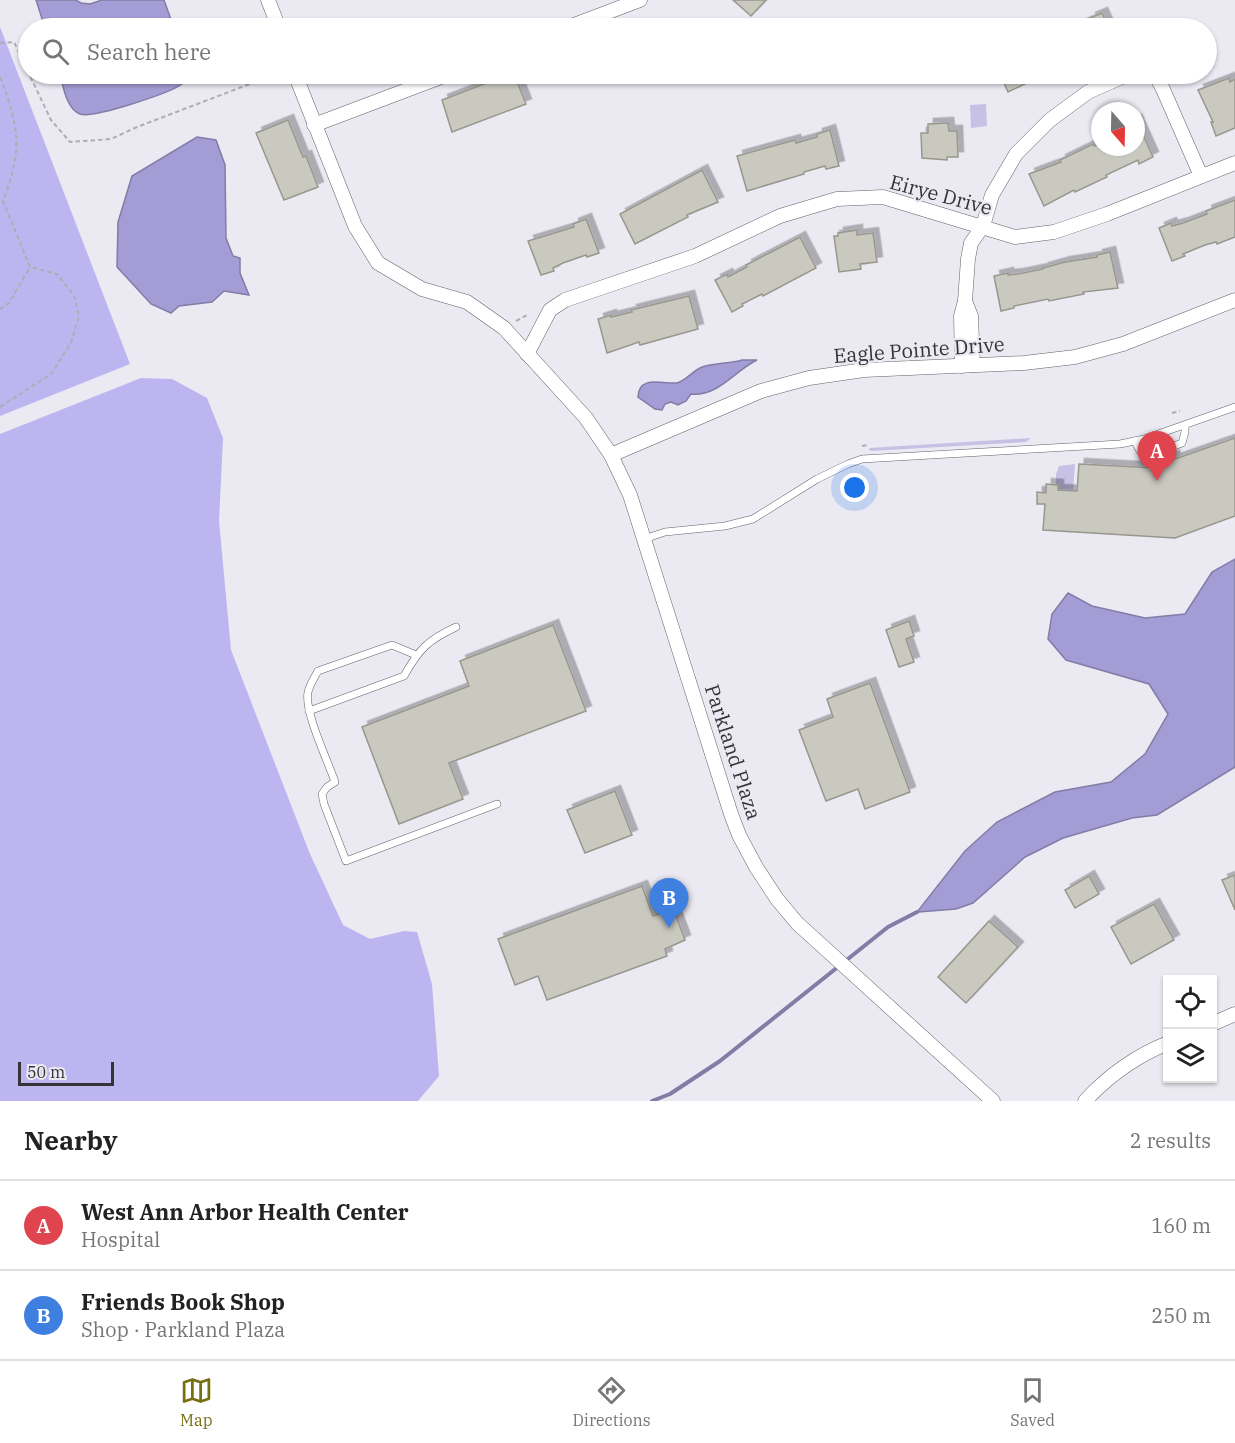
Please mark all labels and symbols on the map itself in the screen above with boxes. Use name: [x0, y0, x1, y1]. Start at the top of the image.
north arrow: [1091, 102, 1145, 156]
street label: Eirye Drive: [887, 168, 995, 221]
street label: Eagle Pointe Drive: [833, 330, 1005, 369]
pin: A: [1138, 432, 1176, 481]
your location: [840, 473, 869, 502]
street label: Parkland Plaza: [699, 681, 768, 823]
pin: B: [650, 878, 688, 928]
scale bar: [18, 1059, 114, 1086]

